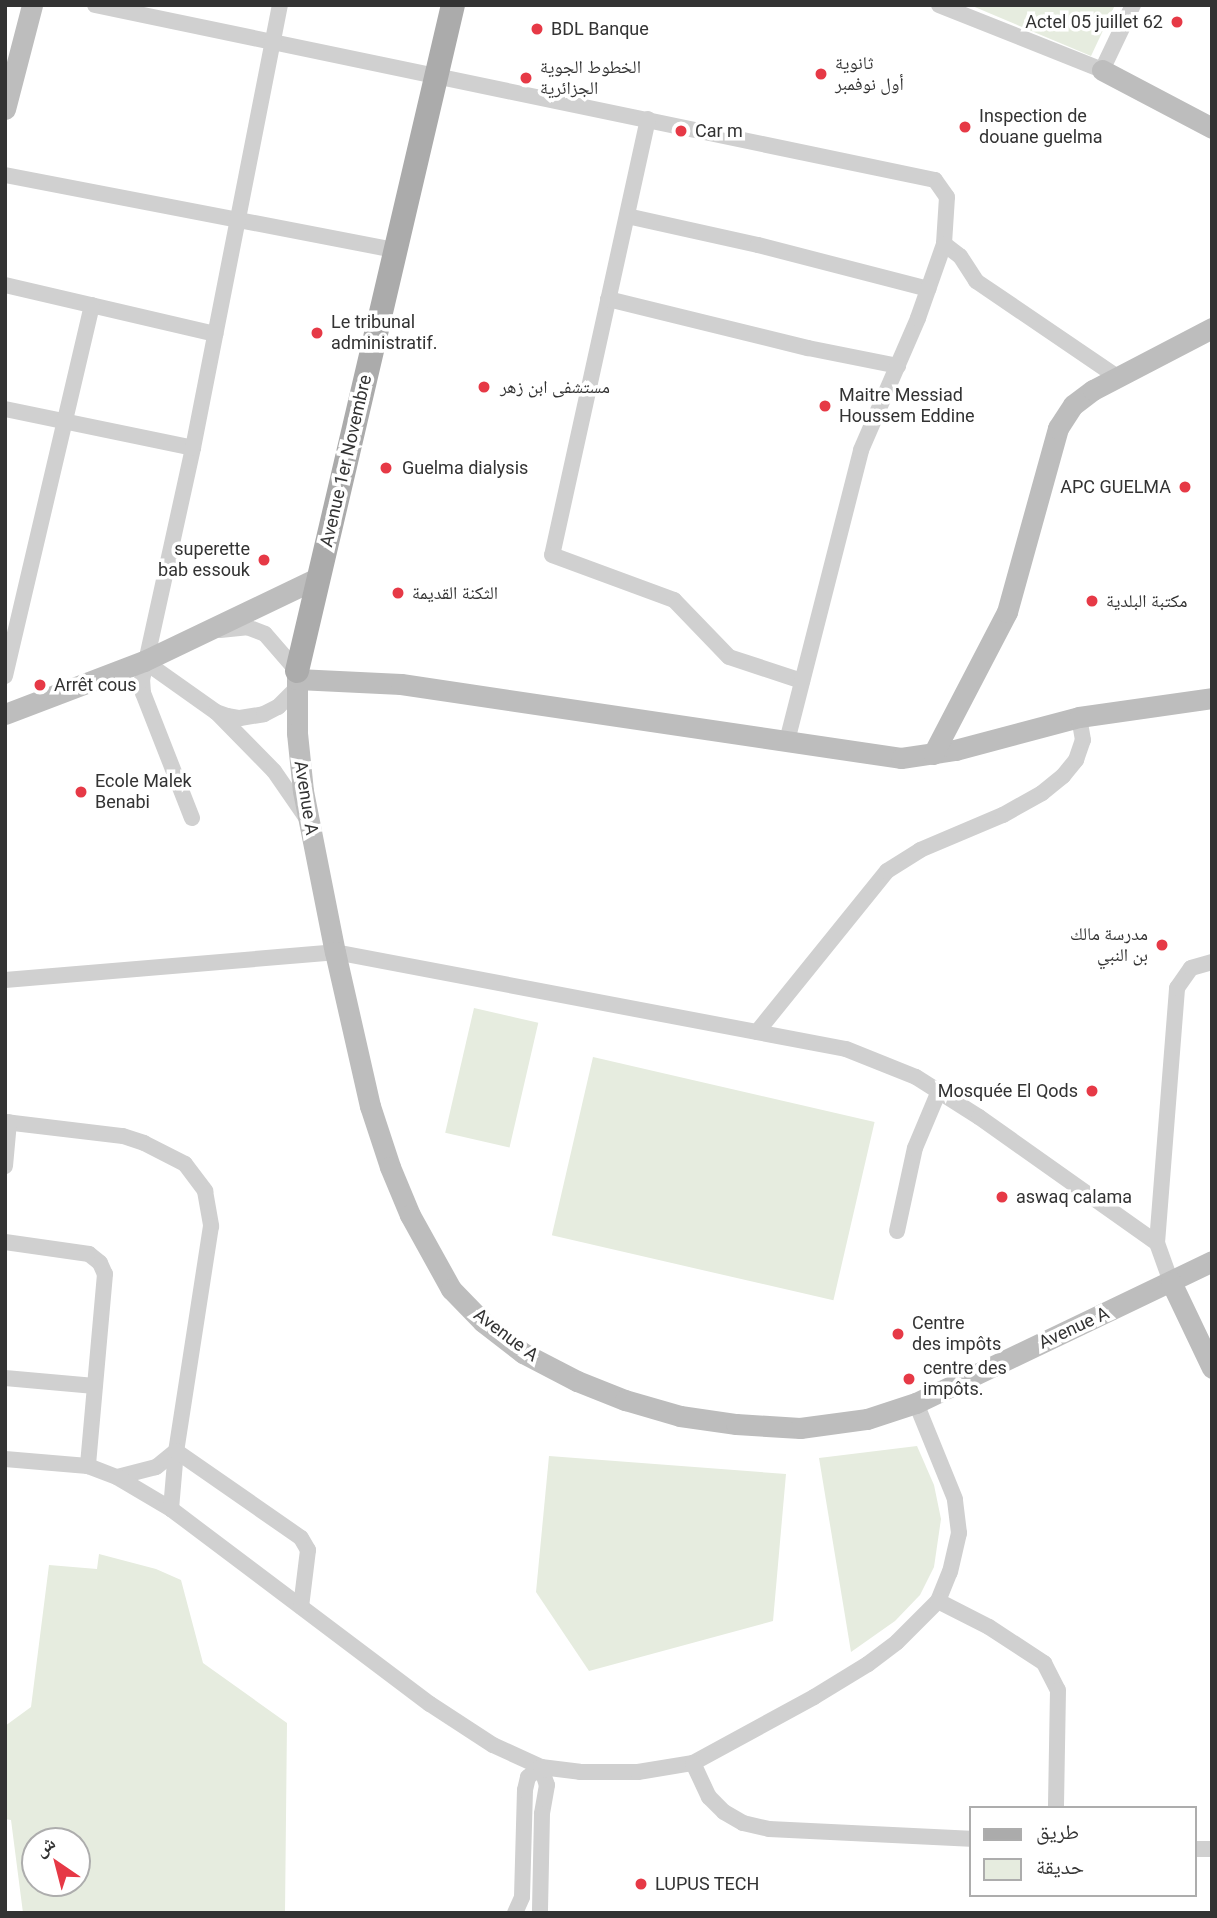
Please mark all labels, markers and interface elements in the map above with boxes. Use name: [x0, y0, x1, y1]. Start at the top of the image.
place label: Actel 05 juillet 62: [1025, 11, 1163, 33]
marker: Actel 05 juillet 62: [1169, 14, 1185, 30]
place label: BDL Banque: [551, 18, 649, 40]
marker: BDL Banque: [529, 21, 545, 37]
place label: ثانوية أول نوفمبر: [835, 53, 904, 96]
place label: الخطوط الجوية الجزائرية: [540, 57, 641, 100]
marker: ثانوية أول نوفمبر: [813, 66, 829, 82]
marker: الخطوط الجوية الجزائرية: [518, 70, 534, 86]
place label: Inspection de douane guelma: [979, 106, 1103, 148]
marker: Inspection de douane guelma: [957, 119, 973, 135]
place label: Car m: [695, 120, 743, 142]
marker: Car m: [673, 123, 689, 139]
place label: Le tribunal administratif.: [331, 312, 437, 354]
marker: Le tribunal administratif.: [309, 325, 325, 341]
street label: Avenue 1er Novembre: [316, 373, 376, 549]
place label: مستشفى ابن زهر: [500, 376, 610, 398]
marker: مستشفى ابن زهر: [474, 377, 494, 397]
place label: Maitre Messiad Houssem Eddine: [839, 385, 975, 428]
marker: Maitre Messiad Houssem Eddine: [817, 398, 833, 414]
place label: Guelma dialysis: [402, 457, 528, 479]
marker: Guelma dialysis: [376, 458, 396, 478]
place label: APC GUELMA: [1060, 476, 1171, 498]
marker: APC GUELMA: [1177, 479, 1193, 495]
place label: superette bab essouk: [158, 539, 250, 582]
marker: superette bab essouk: [256, 552, 272, 568]
place label: الثكنة القديمة: [412, 582, 498, 604]
marker: الثكنة القديمة: [390, 585, 406, 601]
place label: مكتبة البلدية: [1106, 590, 1187, 612]
marker: مكتبة البلدية: [1084, 593, 1100, 609]
place label: Arrêt cous: [54, 674, 137, 696]
marker: Arrêt cous: [32, 677, 48, 693]
street label: Avenue A: [289, 759, 323, 837]
place label: Ecole Malek Benabi: [95, 771, 192, 814]
marker: Ecole Malek Benabi: [73, 784, 89, 800]
place label: مدرسة مالك بن النبي: [1070, 924, 1148, 967]
marker: مدرسة مالك بن النبي: [1154, 937, 1170, 953]
place label: Mosquée El Qods: [938, 1080, 1078, 1102]
marker: Mosquée El Qods: [1084, 1083, 1100, 1099]
place label: aswaq calama: [1016, 1186, 1132, 1208]
marker: aswaq calama: [994, 1189, 1010, 1205]
street label: Avenue A: [1035, 1302, 1113, 1354]
street label: Avenue A: [470, 1304, 542, 1366]
place label: Centre des impôts: [912, 1313, 1001, 1356]
marker: Centre des impôts: [890, 1326, 906, 1342]
place label: centre des impôts.: [923, 1358, 1007, 1400]
marker: centre des impôts.: [901, 1371, 917, 1387]
legend: [968, 1806, 1196, 1897]
text: طريق: [1036, 1820, 1079, 1844]
north arrow: [21, 1827, 91, 1897]
text: ش: [30, 1831, 60, 1861]
text: حديقة: [1036, 1855, 1084, 1879]
place label: LUPUS TECH: [655, 1873, 760, 1895]
marker: LUPUS TECH: [633, 1876, 649, 1892]

